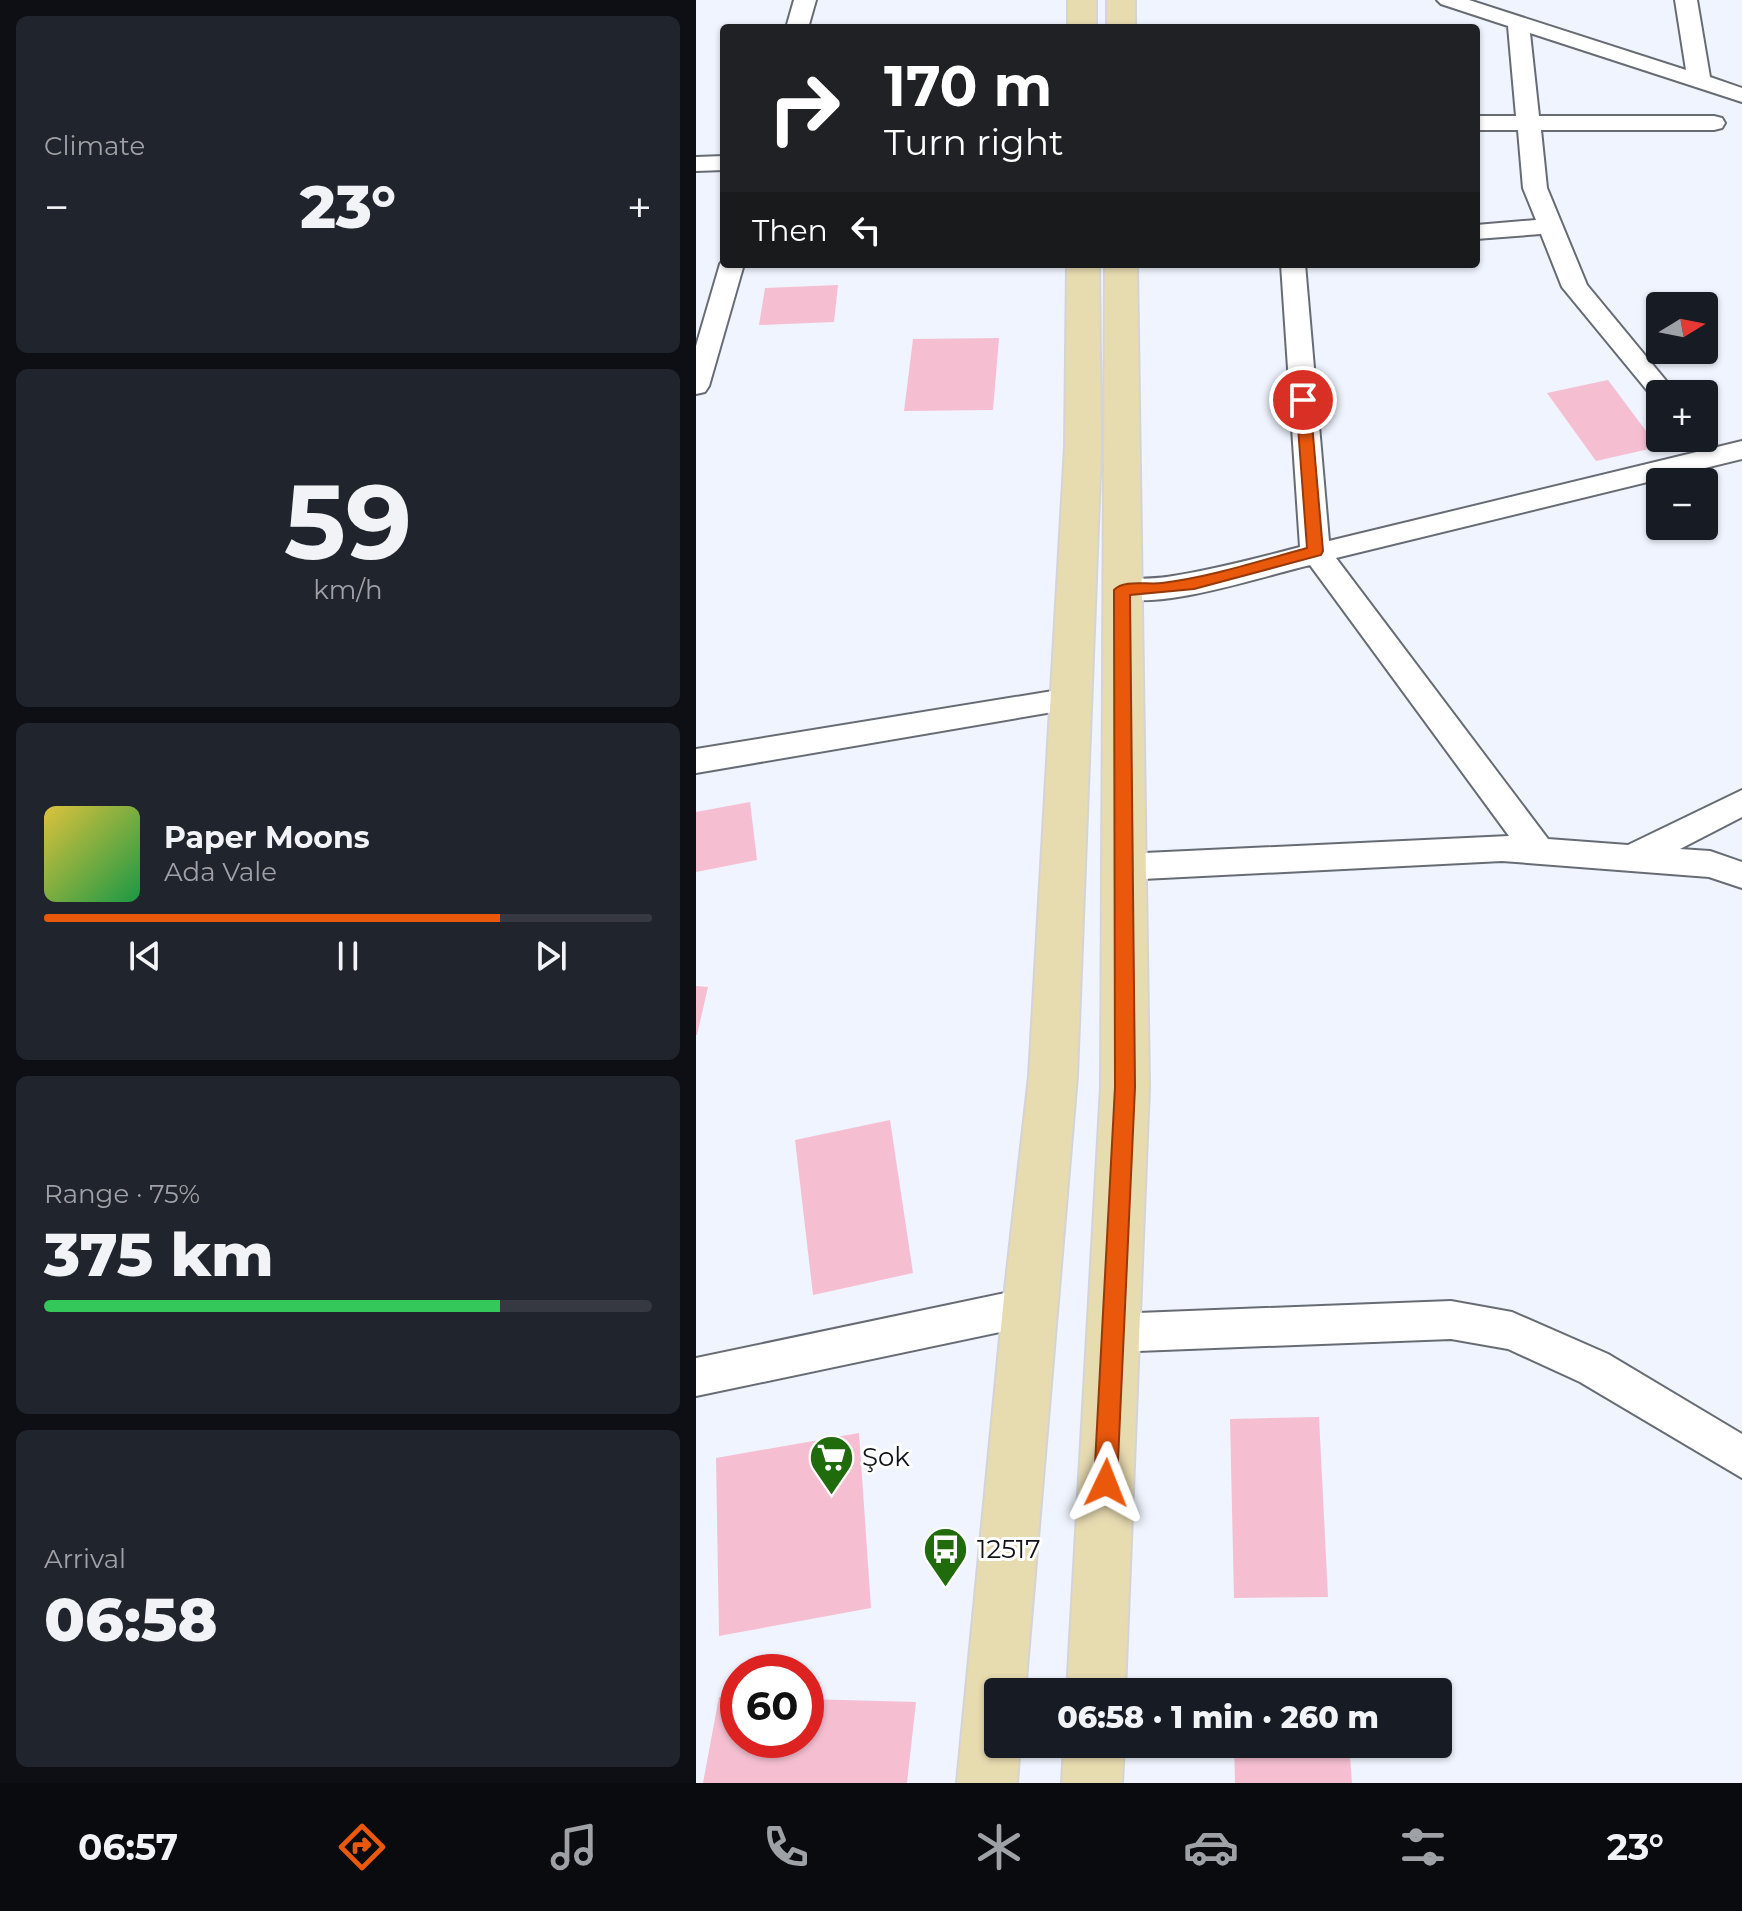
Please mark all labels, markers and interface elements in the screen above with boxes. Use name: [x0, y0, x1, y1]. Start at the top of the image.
text: 170 m: [884, 52, 1052, 120]
icon: right: [752, 56, 856, 160]
text: Turn right: [884, 120, 1064, 164]
text: Climate: [44, 130, 145, 162]
text: 23°: [300, 170, 396, 243]
text: −: [44, 180, 69, 234]
text: +: [627, 180, 652, 234]
icon: left: [844, 208, 888, 252]
text: Then: [752, 212, 828, 249]
north arrow: [1646, 292, 1718, 364]
map controls: [1646, 292, 1718, 540]
pin: [1269, 366, 1337, 434]
icon: arrive: [1281, 378, 1325, 422]
button: +: [1646, 380, 1718, 452]
text: 59: [284, 458, 412, 585]
button: −: [1646, 468, 1718, 540]
text: km/h: [313, 574, 383, 606]
text: Paper Moons: [164, 819, 370, 856]
text: Ada Vale: [164, 856, 277, 888]
icon: previous: [123, 934, 167, 978]
icon: pause: [326, 934, 370, 978]
icon: next: [529, 934, 573, 978]
text: Range · 75%: [44, 1178, 200, 1210]
text: 375 km: [44, 1218, 274, 1291]
supermarket icon: Şok: [807, 1433, 855, 1496]
place label: Şok: [862, 1441, 910, 1473]
position arrow: [1064, 1441, 1148, 1525]
bus stop icon: 12517: [922, 1525, 970, 1588]
place label: 12517: [977, 1533, 1041, 1565]
text: Arrival: [44, 1543, 126, 1575]
text: 06:58: [44, 1583, 218, 1656]
speed limit sign: 60: [720, 1654, 824, 1758]
text: 06:58 · 1 min · 260 m: [1057, 1699, 1379, 1736]
icon: directions: [334, 1819, 390, 1875]
icon: music: [546, 1819, 602, 1875]
icon: phone: [758, 1819, 814, 1875]
icon: climate: [971, 1819, 1027, 1875]
icon: car: [1183, 1819, 1239, 1875]
icon: filters: [1395, 1819, 1451, 1875]
text: 06:57: [78, 1825, 178, 1869]
text: 23°: [1607, 1825, 1664, 1869]

